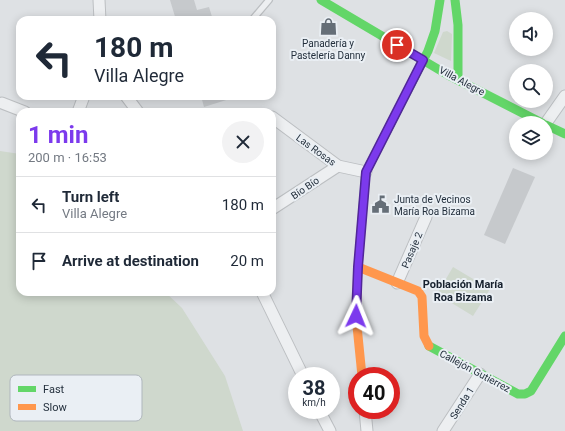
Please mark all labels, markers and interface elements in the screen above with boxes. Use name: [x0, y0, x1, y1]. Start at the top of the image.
map controls: [509, 12, 553, 160]
button: sound: [509, 12, 553, 56]
shop icon: Panadería y Pastelería Danny: [318, 16, 338, 36]
pin: [380, 28, 414, 62]
text: 180 m: [94, 31, 173, 64]
icon: left: [28, 32, 80, 84]
icon: arrive: [386, 34, 408, 56]
place label: Panadería y Pastelería Danny: [291, 38, 366, 61]
street label: Villa Alegre: [437, 64, 487, 98]
button: search: [509, 64, 553, 108]
text: Villa Alegre: [94, 65, 184, 86]
button: layers: [509, 116, 553, 160]
text: 1 min: [28, 121, 88, 149]
button: close: [222, 121, 264, 163]
street label: Las Rosas: [294, 132, 338, 168]
text: 200 m · 16:53: [28, 150, 107, 165]
street label: Bío Bío: [289, 175, 321, 201]
text: Turn left: [62, 188, 119, 206]
icon: left: [28, 194, 50, 216]
place label: Junta de Vecinos María Roa Bizama: [394, 194, 475, 217]
public building icon: Junta de Vecinos María Roa Bizama: [371, 195, 391, 215]
text: 180 m: [222, 196, 264, 214]
text: Villa Alegre: [62, 206, 127, 221]
street label: Pasaje 2: [399, 230, 425, 270]
icon: arrive: [28, 250, 50, 272]
text: Arrive at destination: [62, 252, 199, 270]
text: 20 m: [230, 252, 264, 270]
district label: Población María Roa Bizama: [423, 278, 503, 304]
position arrow: [335, 295, 377, 337]
street label: Callejón Gutierrez: [438, 348, 512, 394]
speed limit sign: 40: [348, 367, 400, 419]
legend: [10, 375, 142, 421]
text: 38: [303, 376, 325, 400]
text: Fast: [43, 383, 65, 396]
street label: Senda 1: [448, 385, 476, 421]
text: km/h: [302, 397, 326, 408]
text: Slow: [43, 401, 67, 414]

